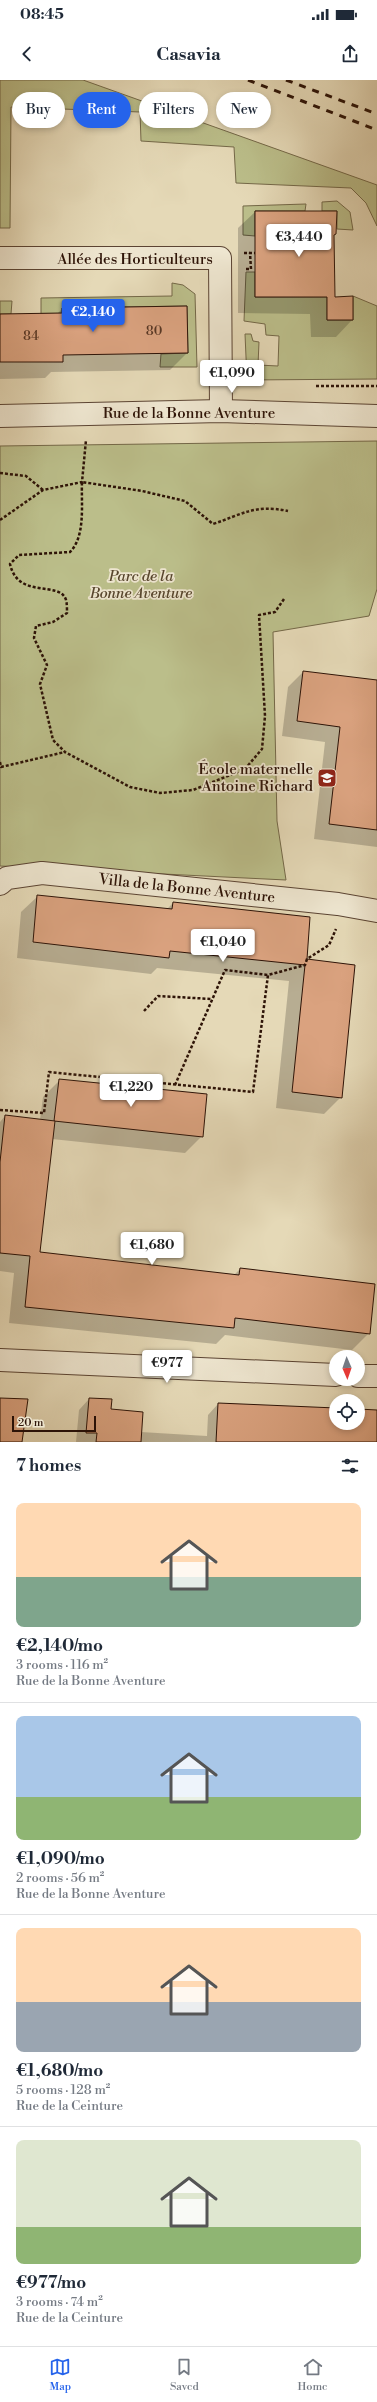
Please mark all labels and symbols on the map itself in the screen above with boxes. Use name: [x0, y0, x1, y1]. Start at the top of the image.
pin: €3,440: [266, 224, 332, 258]
street label: Allée des Horticulteurs: [56, 250, 213, 269]
pin: €2,140: [60, 299, 126, 333]
house number: 80: [146, 323, 163, 339]
house number: 84: [23, 328, 39, 344]
pin: €1,090: [199, 360, 265, 394]
street label: Rue de la Bonne Aventure: [103, 404, 275, 423]
park label: Parc de la Bonne Aventure: [89, 567, 192, 603]
place label: École maternelle Antoine Richard: [198, 759, 313, 796]
school or university icon: École maternelle Antoine Richard: [316, 767, 338, 789]
street label: Villa de la Bonne Aventure: [97, 870, 276, 907]
pin: €1,040: [190, 929, 256, 963]
pin: €1,220: [98, 1074, 164, 1108]
pin: €1,680: [119, 1232, 185, 1266]
pin: €977: [143, 1350, 191, 1384]
north arrow: [329, 1350, 365, 1386]
scale bar: [12, 1414, 96, 1433]

